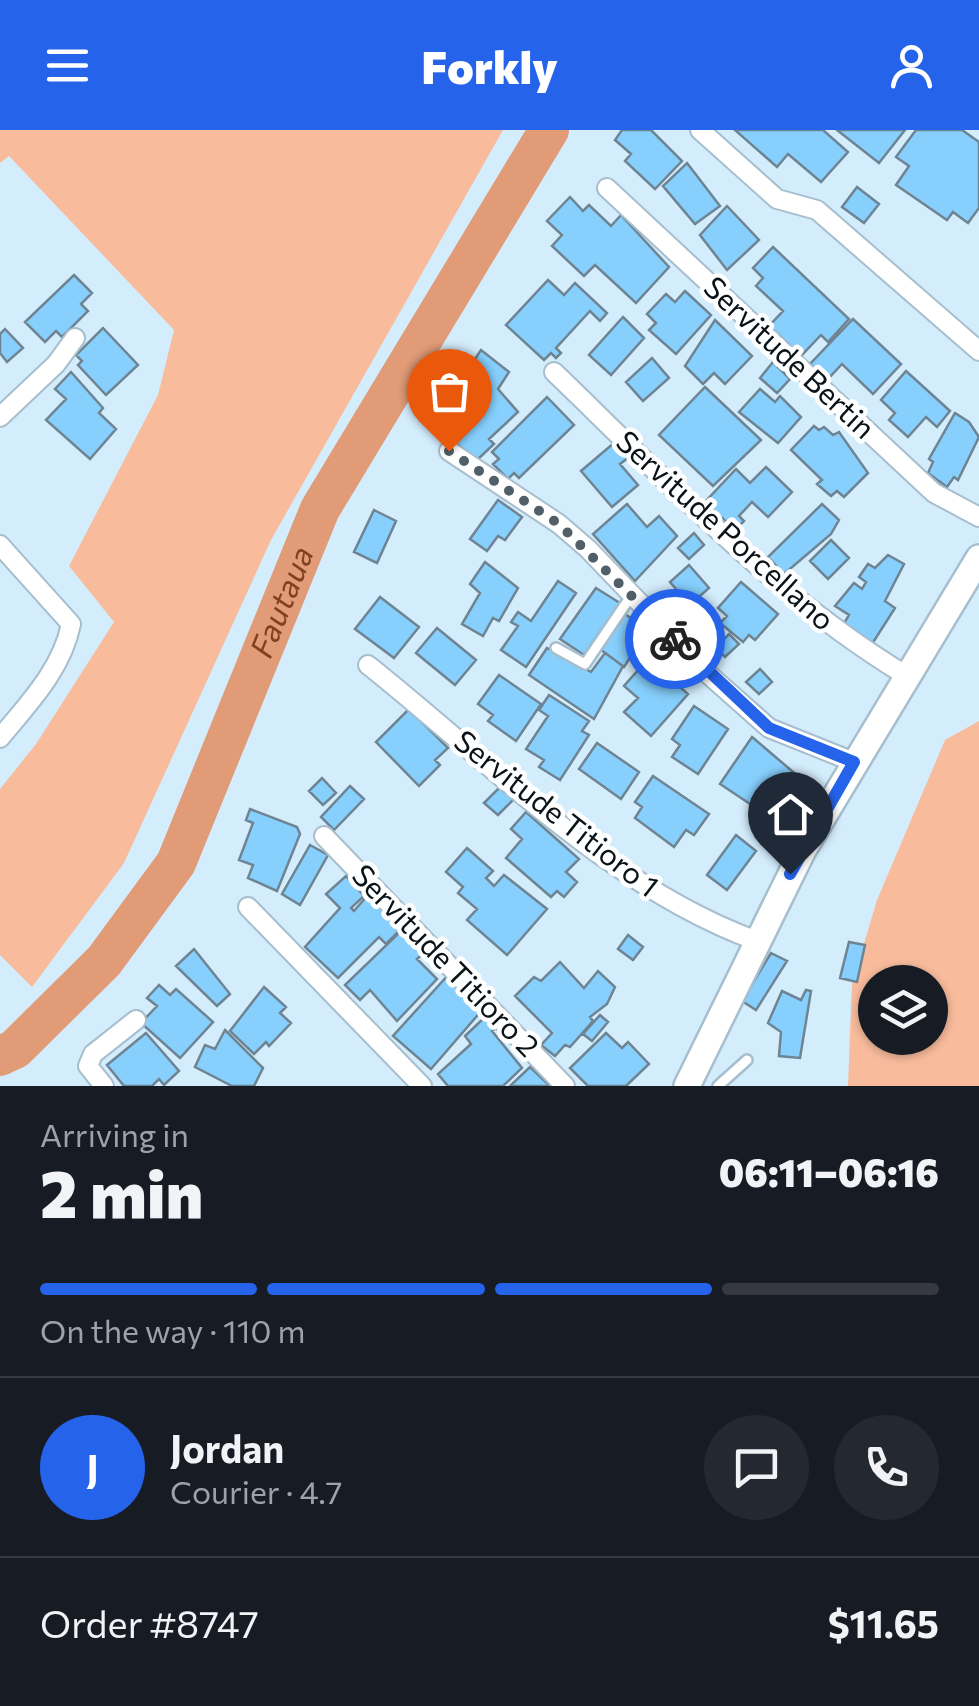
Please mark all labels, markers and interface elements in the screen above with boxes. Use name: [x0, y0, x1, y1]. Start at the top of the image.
icon: menu: [40, 38, 95, 93]
text: Forkly: [421, 38, 558, 93]
icon: person: [884, 38, 939, 93]
street label: Servitude Bertin: [697, 267, 884, 445]
pin: [407, 349, 492, 452]
icon: bag: [422, 364, 477, 419]
street label: Servitude Porcellano: [610, 421, 843, 637]
water label: Fautaua: [240, 540, 321, 663]
courier: [625, 589, 725, 689]
icon: bike: [648, 612, 703, 667]
street label: Servitude Titioro 1: [448, 721, 667, 903]
pin: [748, 772, 833, 875]
icon: home: [763, 787, 818, 842]
street label: Servitude Titioro 2: [346, 855, 548, 1063]
map controls: [858, 965, 948, 1055]
button: layers: [858, 965, 948, 1055]
text: Arriving in: [40, 1114, 189, 1154]
text: 06:11–06:16: [719, 1148, 939, 1195]
text: 2 min: [40, 1152, 203, 1231]
text: On the way · 110 m: [40, 1310, 305, 1350]
button: chat: [704, 1415, 809, 1520]
button: phone: [834, 1415, 939, 1520]
text: Jordan: [170, 1424, 284, 1471]
text: J: [86, 1444, 99, 1491]
text: Courier · 4.7: [170, 1471, 343, 1511]
text: Order #8747: [40, 1599, 259, 1646]
text: $11.65: [828, 1599, 939, 1646]

